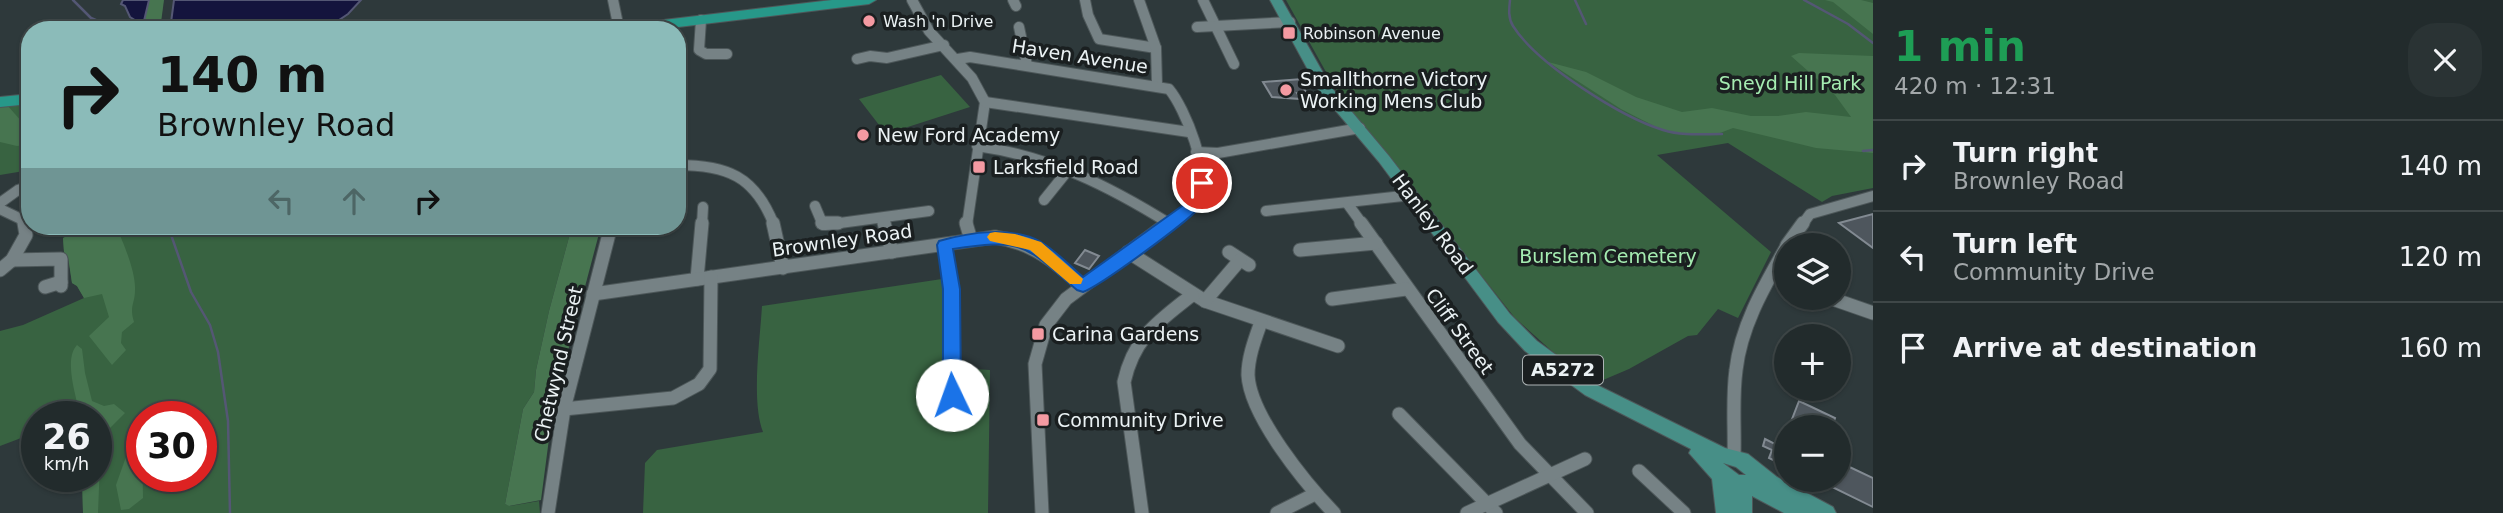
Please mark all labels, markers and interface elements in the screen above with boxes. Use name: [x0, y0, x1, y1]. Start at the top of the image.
place label: Wash 'n Drive: [883, 12, 993, 31]
marker: Wash 'n Drive: [861, 13, 877, 29]
text: 1 min: [1894, 22, 2026, 71]
button: close: [2408, 23, 2482, 97]
place label: Robinson Avenue: [1303, 24, 1441, 43]
marker: Robinson Avenue: [1281, 25, 1297, 41]
street label: Haven Avenue: [1010, 34, 1150, 78]
text: 140 m: [157, 47, 327, 104]
icon: right: [42, 49, 133, 140]
place label: Smallthorne Victory Working Mens Club: [1300, 68, 1488, 112]
park label: Sneyd Hill Park: [1719, 72, 1861, 94]
text: 420 m · 12:31: [1894, 73, 2056, 99]
marker: Smallthorne Victory Working Mens Club: [1278, 82, 1294, 98]
text: Brownley Road: [157, 106, 395, 144]
place label: New Ford Academy: [877, 124, 1060, 146]
marker: New Ford Academy: [855, 127, 871, 143]
text: Turn right: [1953, 138, 2098, 168]
icon: right: [1894, 147, 1932, 185]
text: 140 m: [2399, 151, 2482, 181]
pin: [1172, 153, 1232, 213]
place label: Larksfield Road: [993, 156, 1139, 178]
marker: Larksfield Road: [971, 159, 987, 175]
icon: arrive: [1183, 164, 1221, 202]
text: Brownley Road: [1953, 168, 2124, 194]
street label: Hanley Road: [1388, 169, 1478, 279]
icon: left: [262, 182, 300, 220]
icon: ahead: [335, 182, 373, 220]
icon: right: [408, 182, 446, 220]
street label: Brownley Road: [770, 219, 914, 261]
text: Turn left: [1953, 229, 2077, 259]
map controls: [1774, 233, 1851, 492]
button: layers: [1774, 233, 1851, 310]
icon: left: [1894, 238, 1932, 276]
text: 120 m: [2399, 242, 2482, 272]
park label: Burslem Cemetery: [1519, 245, 1697, 267]
text: Community Drive: [1953, 259, 2155, 285]
street label: Chetwynd Street: [529, 284, 587, 444]
street label: Cliff Street: [1422, 284, 1498, 378]
place label: Carina Gardens: [1052, 323, 1199, 345]
button: +: [1774, 324, 1851, 401]
marker: Carina Gardens: [1030, 326, 1046, 342]
icon: arrive: [1894, 329, 1932, 367]
text: Arrive at destination: [1953, 333, 2257, 363]
text: 160 m: [2399, 333, 2482, 363]
road number: A5272: [1523, 356, 1603, 384]
position arrow: [915, 358, 989, 432]
speed limit sign: 30: [126, 401, 217, 492]
place label: Community Drive: [1057, 409, 1224, 431]
marker: Community Drive: [1035, 412, 1051, 428]
button: −: [1774, 415, 1851, 492]
text: 26: [42, 417, 91, 457]
text: km/h: [44, 453, 89, 474]

